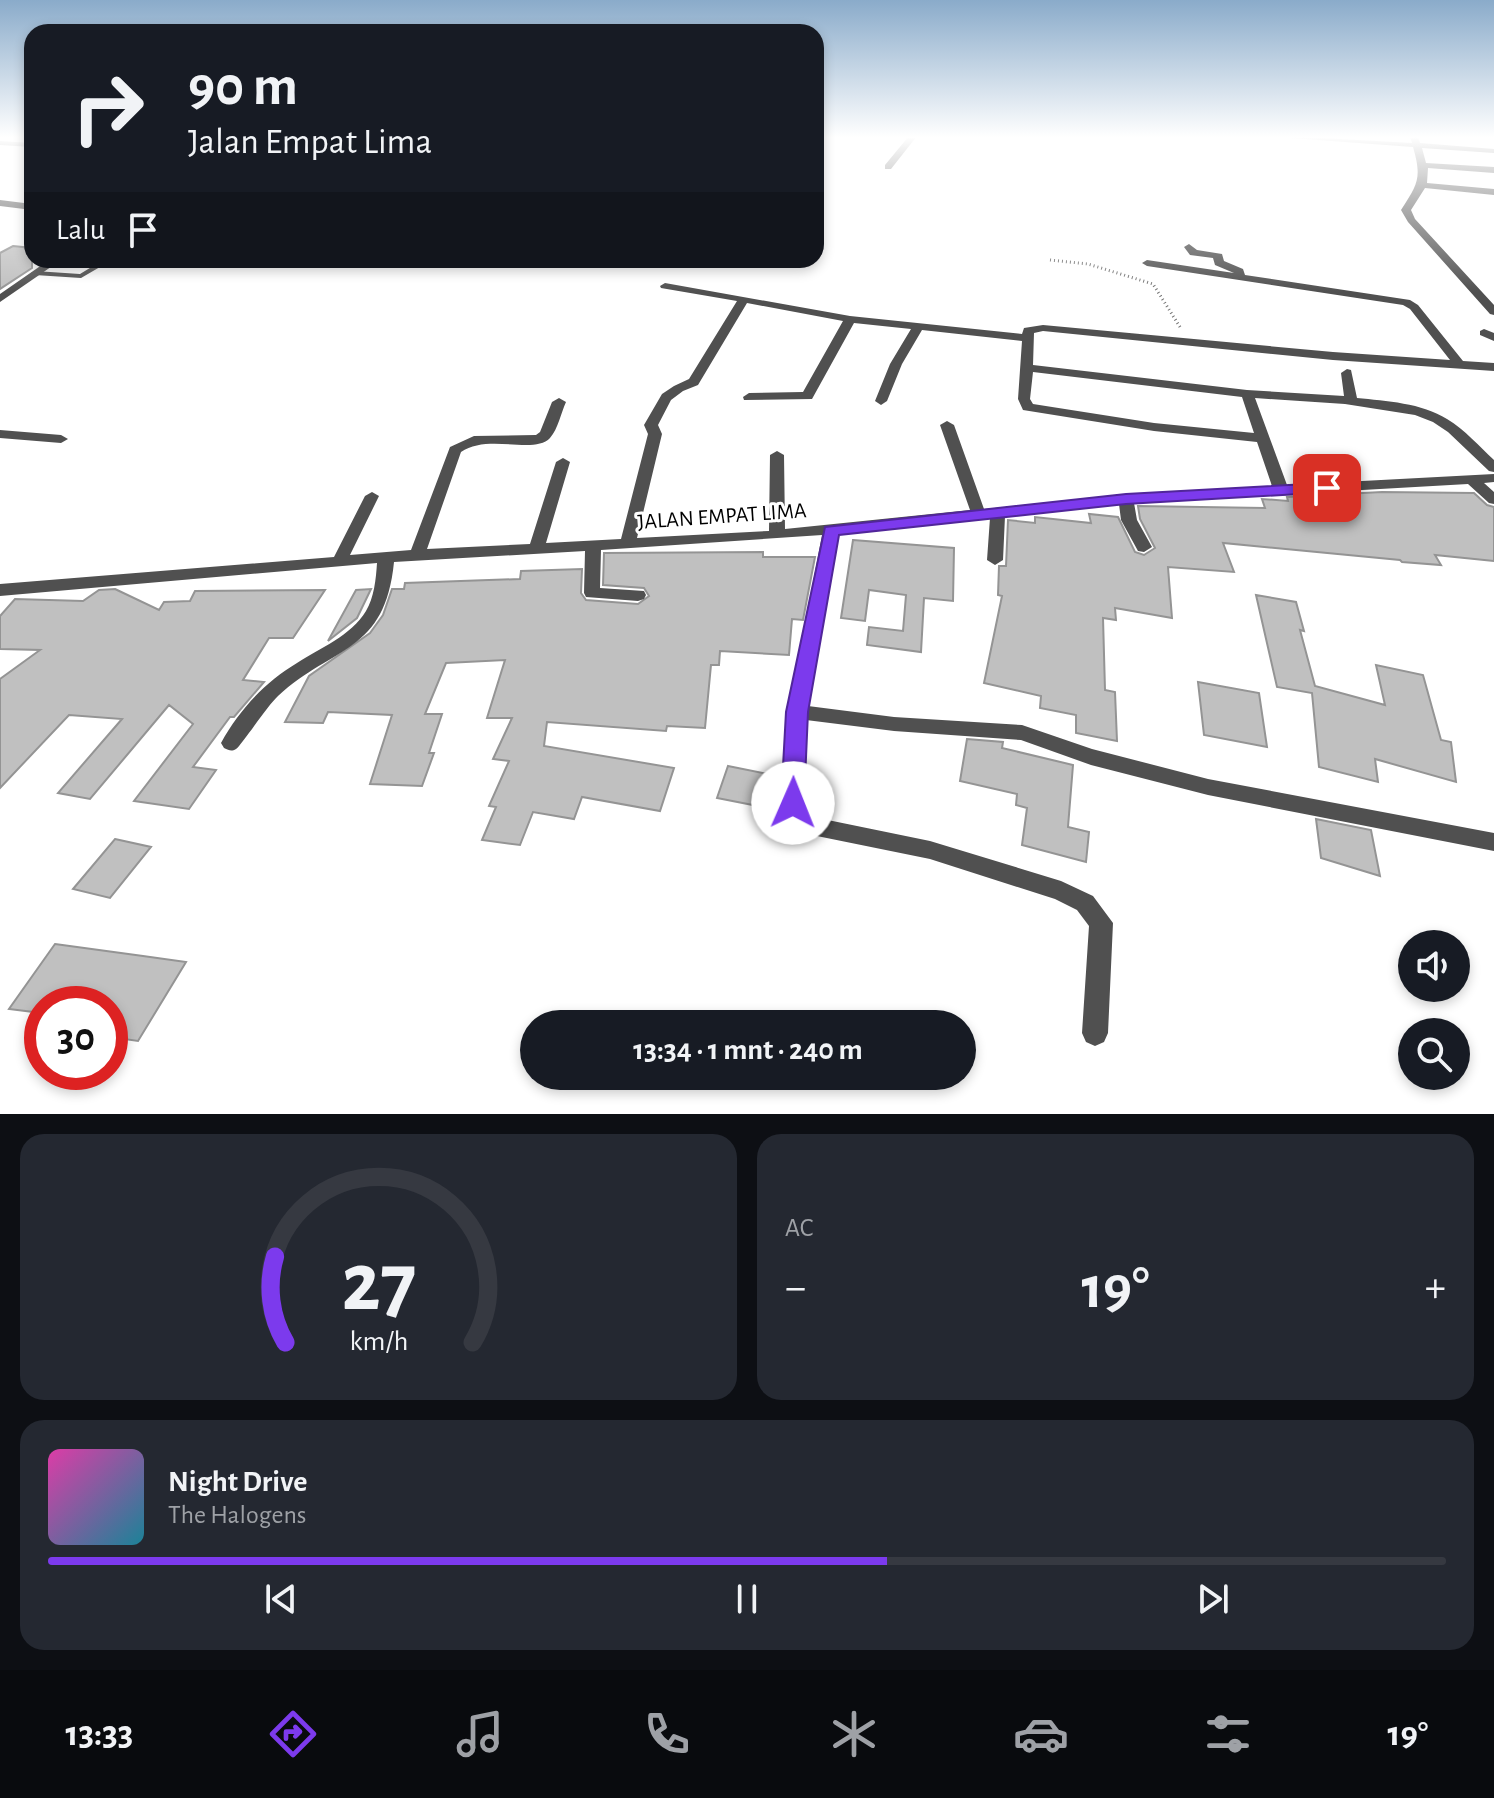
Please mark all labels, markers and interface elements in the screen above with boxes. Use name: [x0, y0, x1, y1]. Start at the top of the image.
icon: right: [56, 56, 160, 160]
text: 90 m: [188, 59, 298, 115]
text: Jalan Empat Lima: [188, 124, 432, 160]
icon: arrive: [121, 208, 165, 252]
text: Lalu: [56, 215, 105, 245]
pin: [1293, 454, 1361, 522]
icon: arrive: [1305, 466, 1349, 510]
street label: JALAN EMPAT LIMA: [637, 499, 808, 533]
position arrow: [751, 761, 835, 845]
map controls: [1398, 930, 1470, 1090]
button: sound: [1398, 930, 1470, 1002]
speed limit sign: 30: [24, 986, 128, 1090]
button: search: [1398, 1018, 1470, 1090]
text: 13:34 · 1 mnt · 240 m: [633, 1035, 863, 1065]
text: AC: [785, 1215, 813, 1241]
text: 27: [341, 1242, 416, 1326]
text: 19°: [1081, 1259, 1150, 1319]
text: −: [785, 1266, 806, 1310]
text: +: [1425, 1266, 1446, 1310]
text: km/h: [349, 1327, 408, 1356]
text: Night Drive: [168, 1467, 307, 1497]
text: The Halogens: [168, 1502, 306, 1528]
icon: previous: [259, 1577, 303, 1621]
icon: pause: [725, 1577, 769, 1621]
icon: next: [1191, 1577, 1235, 1621]
icon: directions: [265, 1706, 321, 1762]
icon: music: [452, 1706, 508, 1762]
icon: phone: [639, 1706, 695, 1762]
icon: climate: [826, 1706, 882, 1762]
icon: car: [1013, 1706, 1069, 1762]
icon: filters: [1200, 1706, 1256, 1762]
text: 13:33: [66, 1716, 133, 1752]
text: 19°: [1387, 1716, 1428, 1752]

